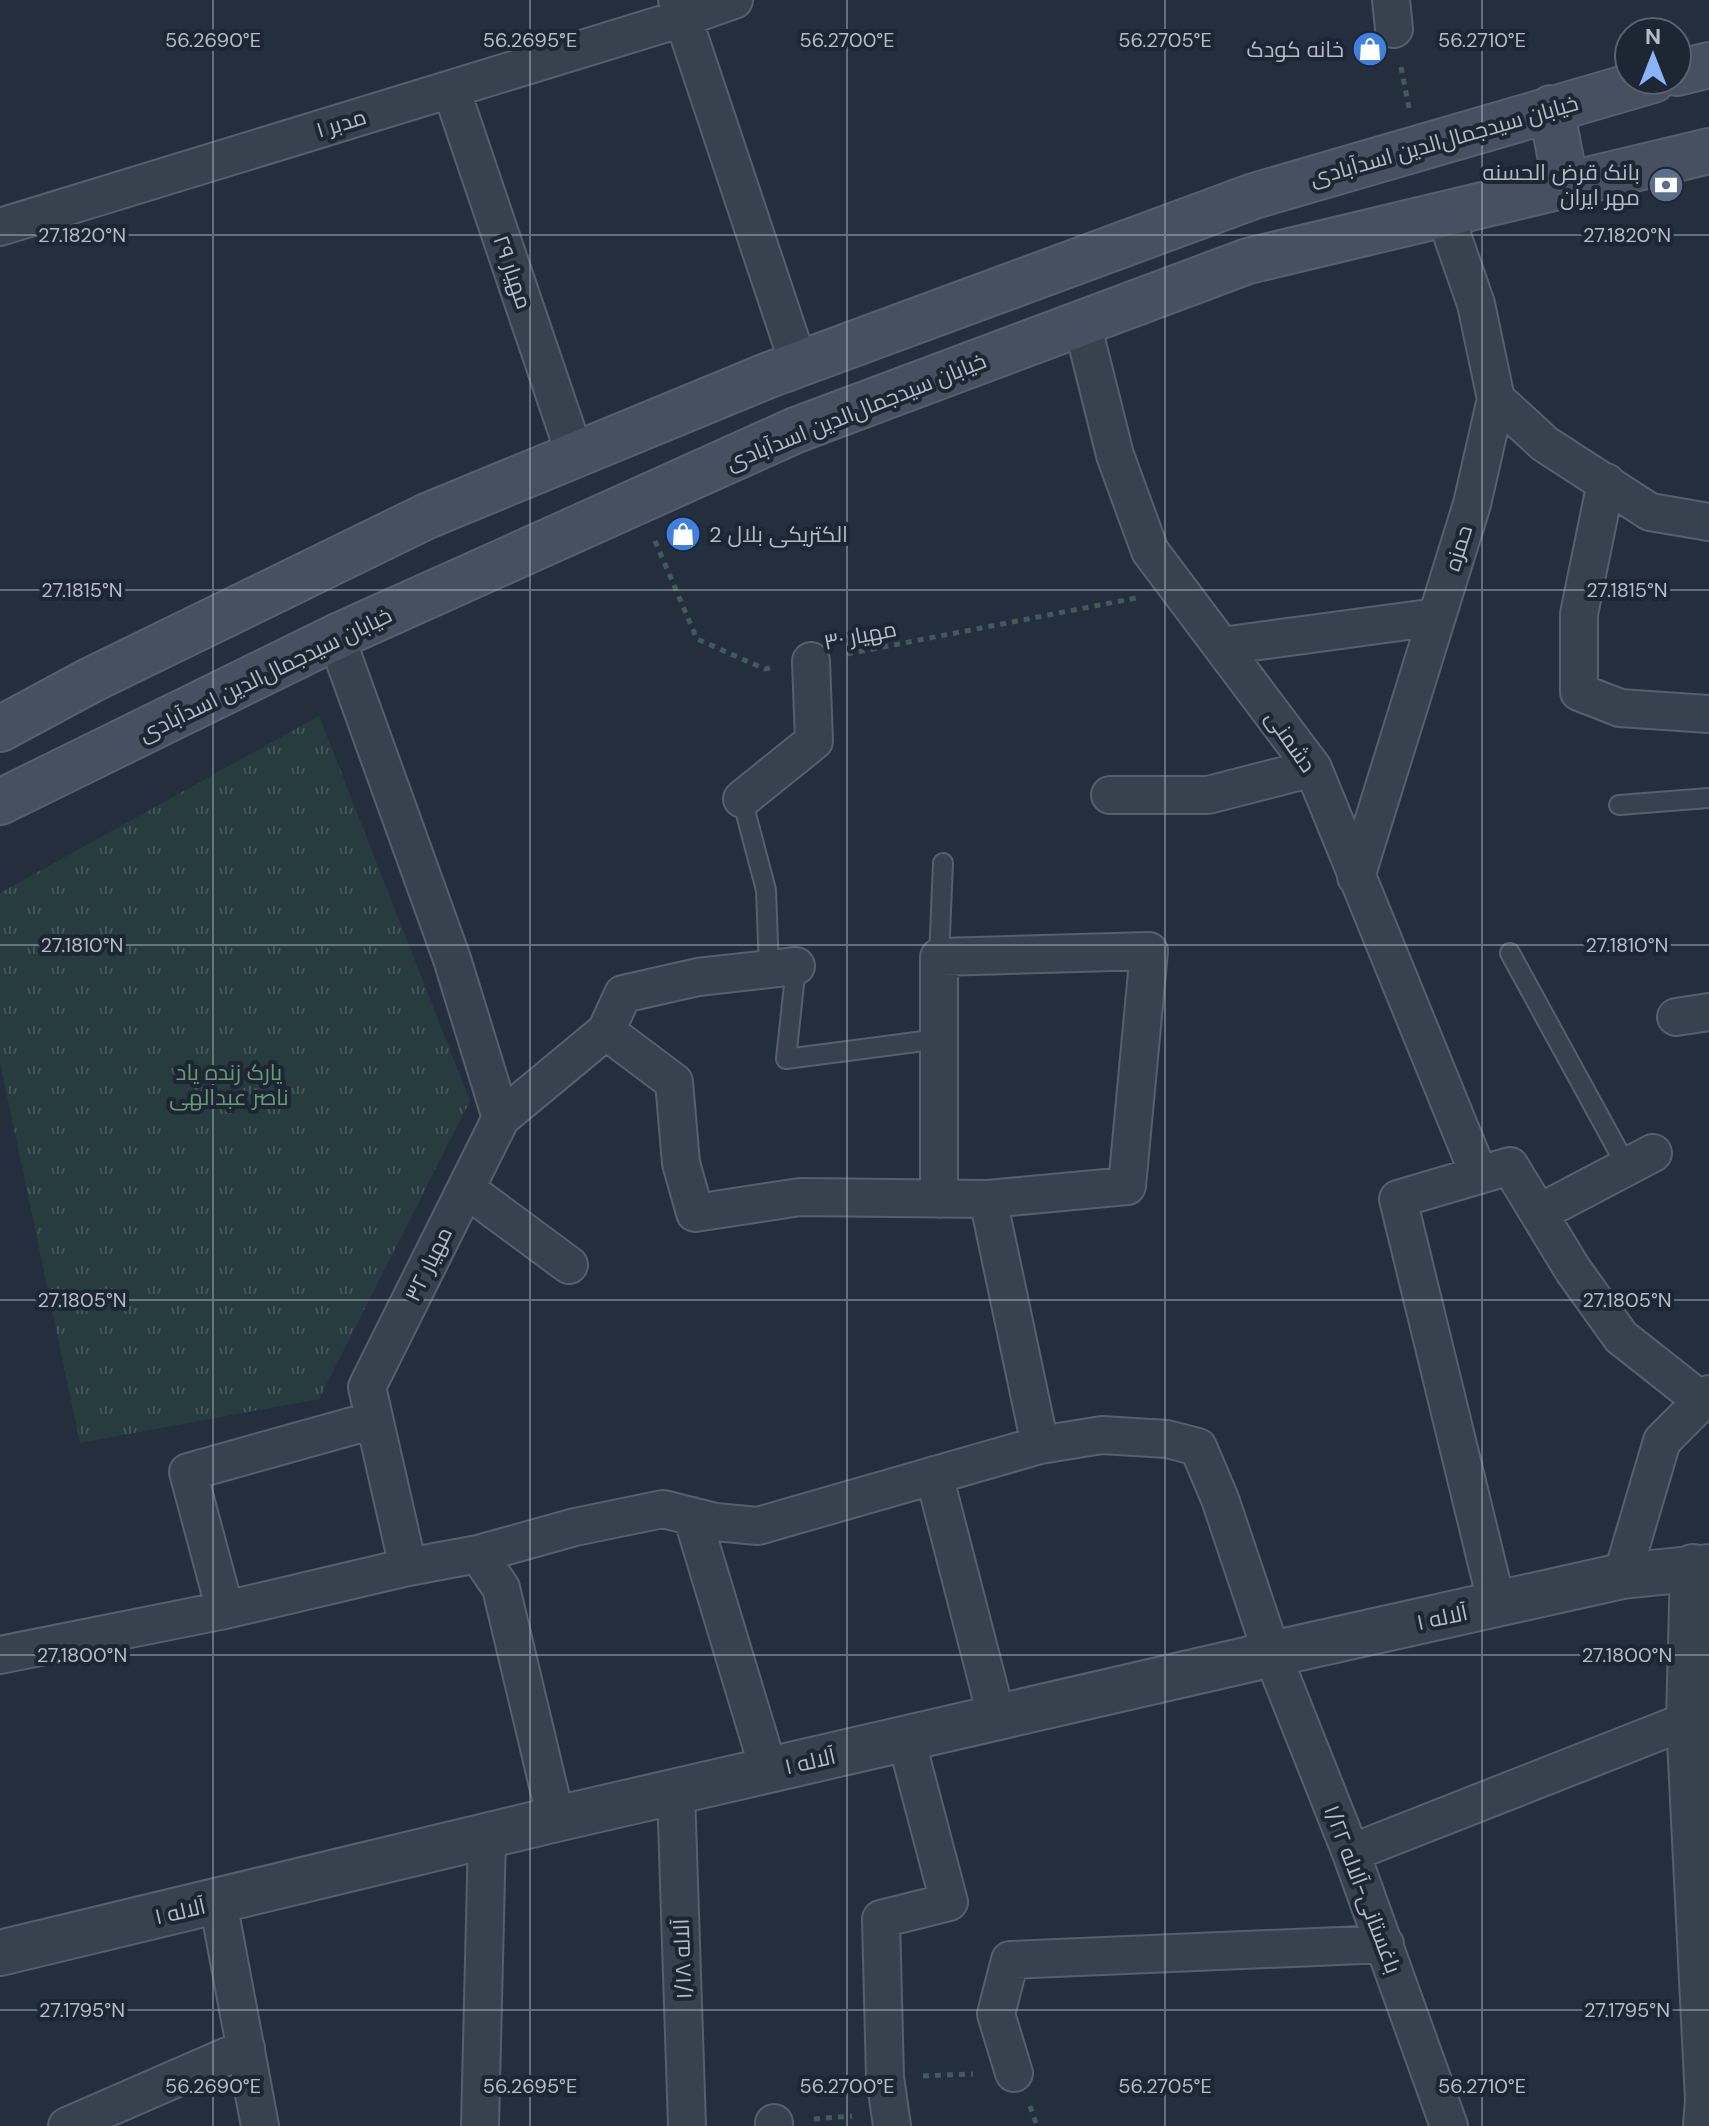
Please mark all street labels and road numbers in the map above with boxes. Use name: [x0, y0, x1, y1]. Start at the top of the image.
street label: خیابان سیدجمال‌الدین اسدآبادی: [1307, 88, 1582, 193]
street label: مدبر ۱: [312, 102, 370, 145]
street label: مهیار ۲۹: [486, 231, 539, 313]
street label: خیابان سیدجمال‌الدین اسدآبادی: [722, 346, 991, 477]
street label: حمزه: [1438, 522, 1479, 575]
street label: خیابان سیدجمال‌الدین اسدآبادی: [134, 600, 397, 748]
street label: مهیار ۳۰: [821, 614, 899, 657]
street label: دشمنی: [1259, 704, 1322, 778]
street label: مهیار ۳۲: [398, 1222, 459, 1306]
street label: آلاله ۱: [1414, 1598, 1470, 1637]
street label: آلاله ۱: [782, 1742, 839, 1781]
street label: باغستانی-آلاله ۱/۲۲: [1317, 1801, 1408, 1977]
street label: آلاله ۱: [152, 1892, 209, 1931]
street label: آلاله ۱/۱۸: [667, 1918, 698, 2000]

